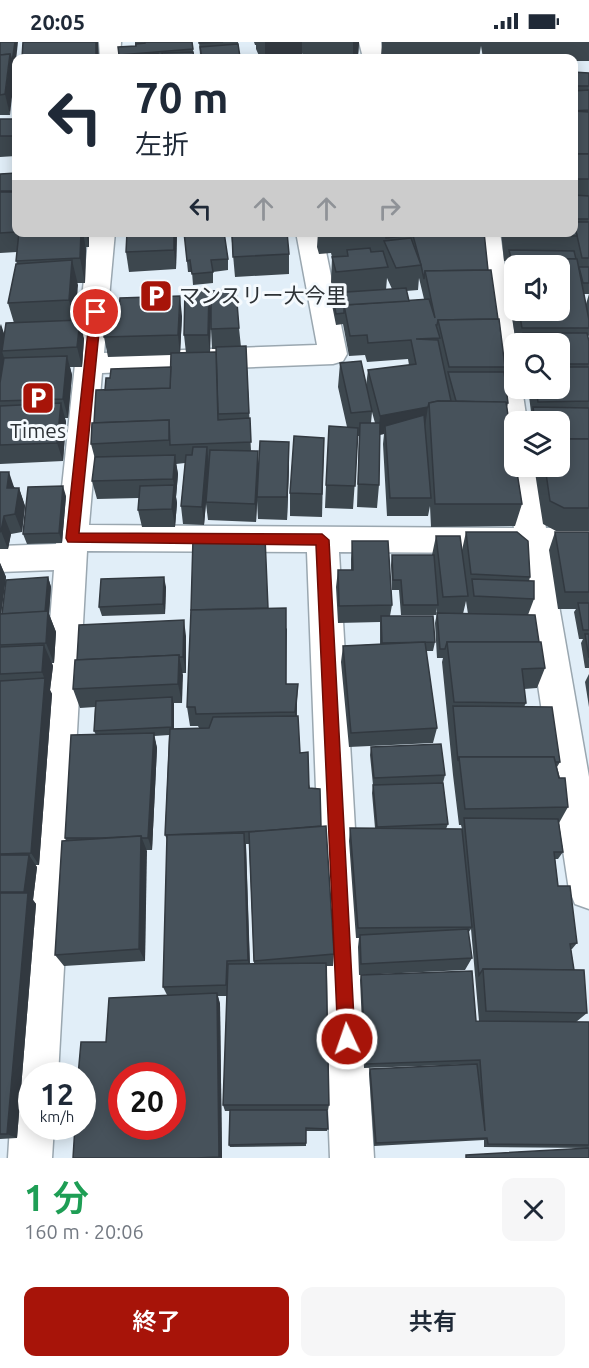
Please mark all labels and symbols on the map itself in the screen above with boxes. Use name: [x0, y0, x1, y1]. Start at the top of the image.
parking icon: マンスリー大今里: [138, 278, 174, 314]
place label: マンスリー大今里: [179, 283, 347, 307]
pin: [70, 286, 121, 337]
parking icon: Times: [20, 380, 56, 416]
place label: Times: [10, 418, 66, 442]
position arrow: [315, 1007, 379, 1071]
speed limit sign: 20: [108, 1062, 186, 1140]

